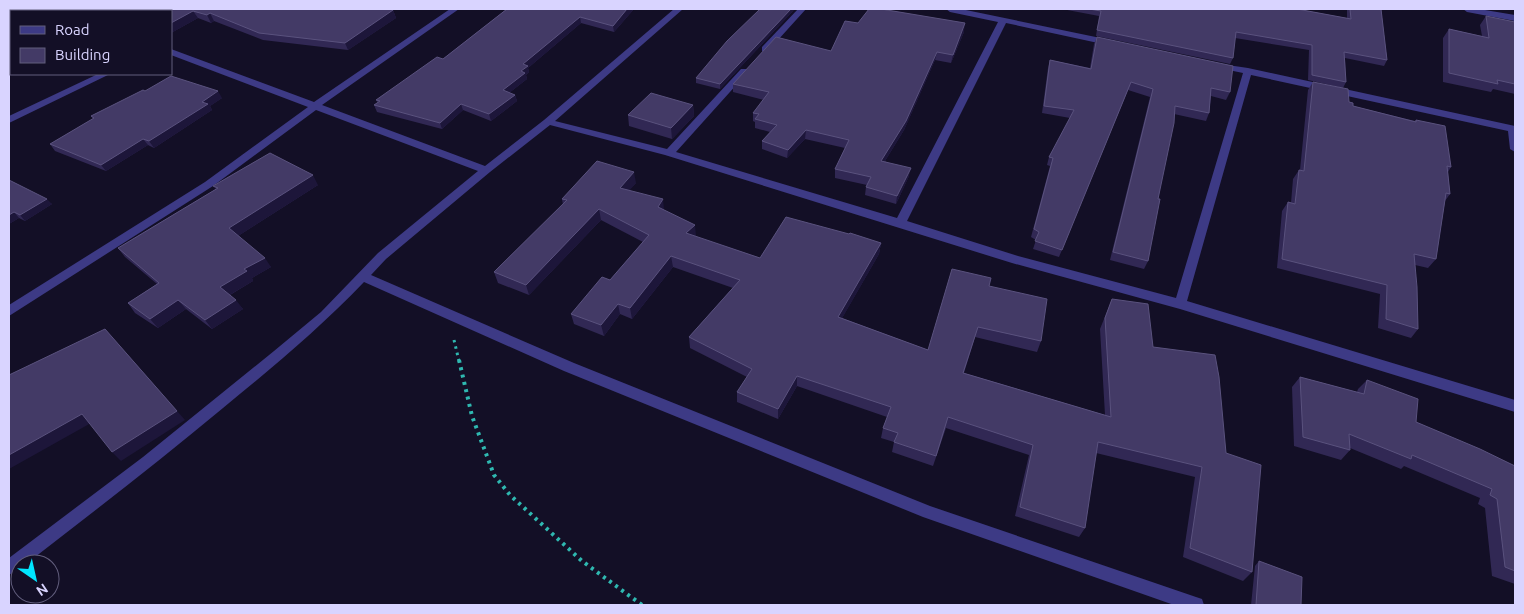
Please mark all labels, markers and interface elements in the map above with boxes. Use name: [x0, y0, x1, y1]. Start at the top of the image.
legend: [10, 10, 172, 75]
text: Road: [55, 21, 90, 38]
text: Building: [55, 46, 110, 63]
north arrow: [10, 554, 60, 604]
text: N: [33, 580, 51, 599]

